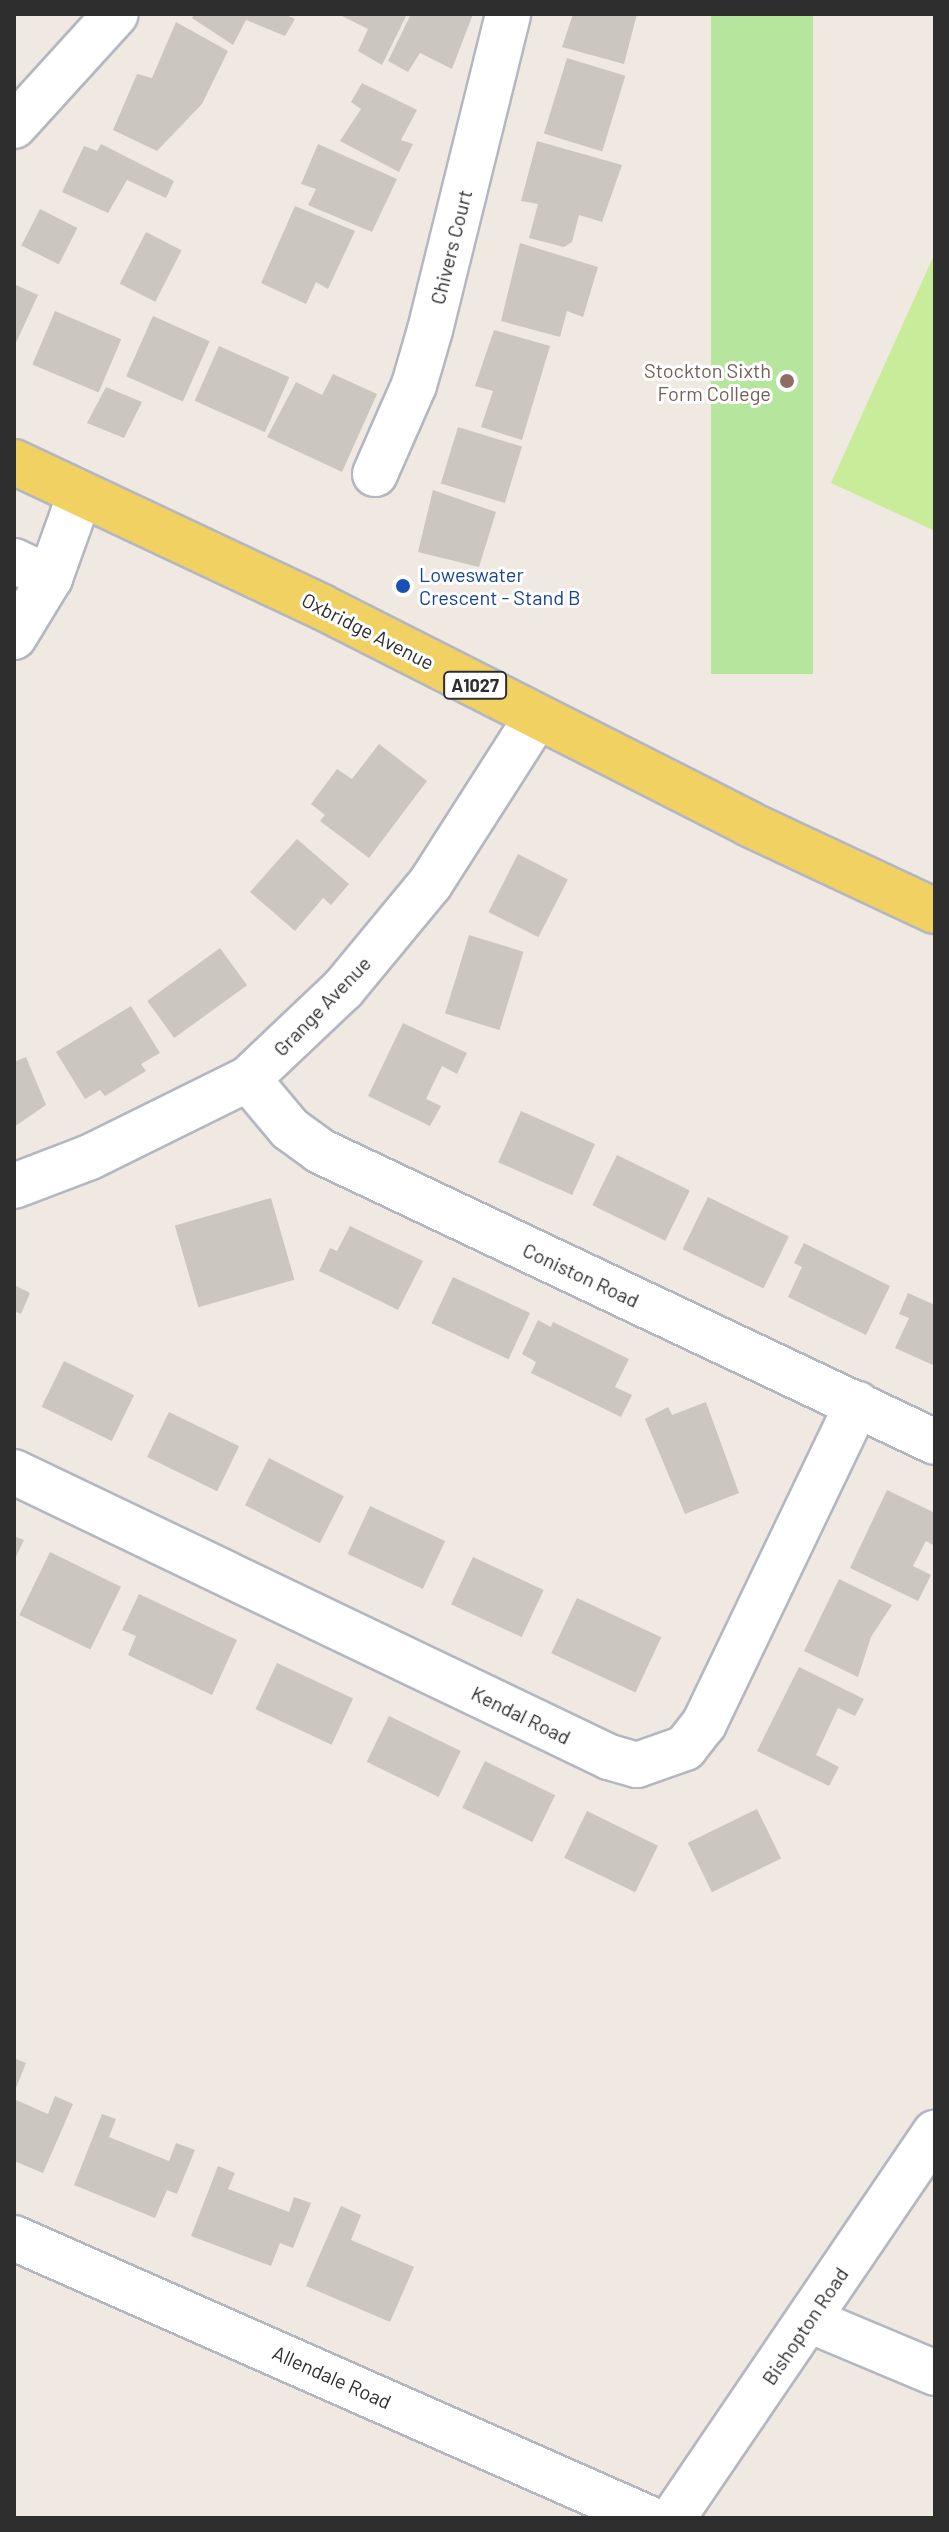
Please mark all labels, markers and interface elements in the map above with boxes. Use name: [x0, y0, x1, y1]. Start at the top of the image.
street label: Chivers Court: [425, 187, 477, 307]
place label: Stockton Sixth Form College: [644, 358, 771, 405]
marker: Stockton Sixth Form College: [778, 372, 796, 390]
place label: Loweswater Crescent - Stand B: [419, 562, 581, 609]
marker: Loweswater Crescent - Stand B: [394, 577, 412, 595]
street label: Oxbridge Avenue: [298, 587, 438, 675]
road number: A1027: [443, 671, 507, 699]
street label: Grange Avenue: [268, 951, 376, 1061]
street label: Coniston Road: [519, 1238, 643, 1312]
street label: Kendal Road: [468, 1681, 574, 1749]
street label: Bishopton Road: [757, 2263, 853, 2389]
street label: Allendale Road: [269, 2340, 395, 2414]

